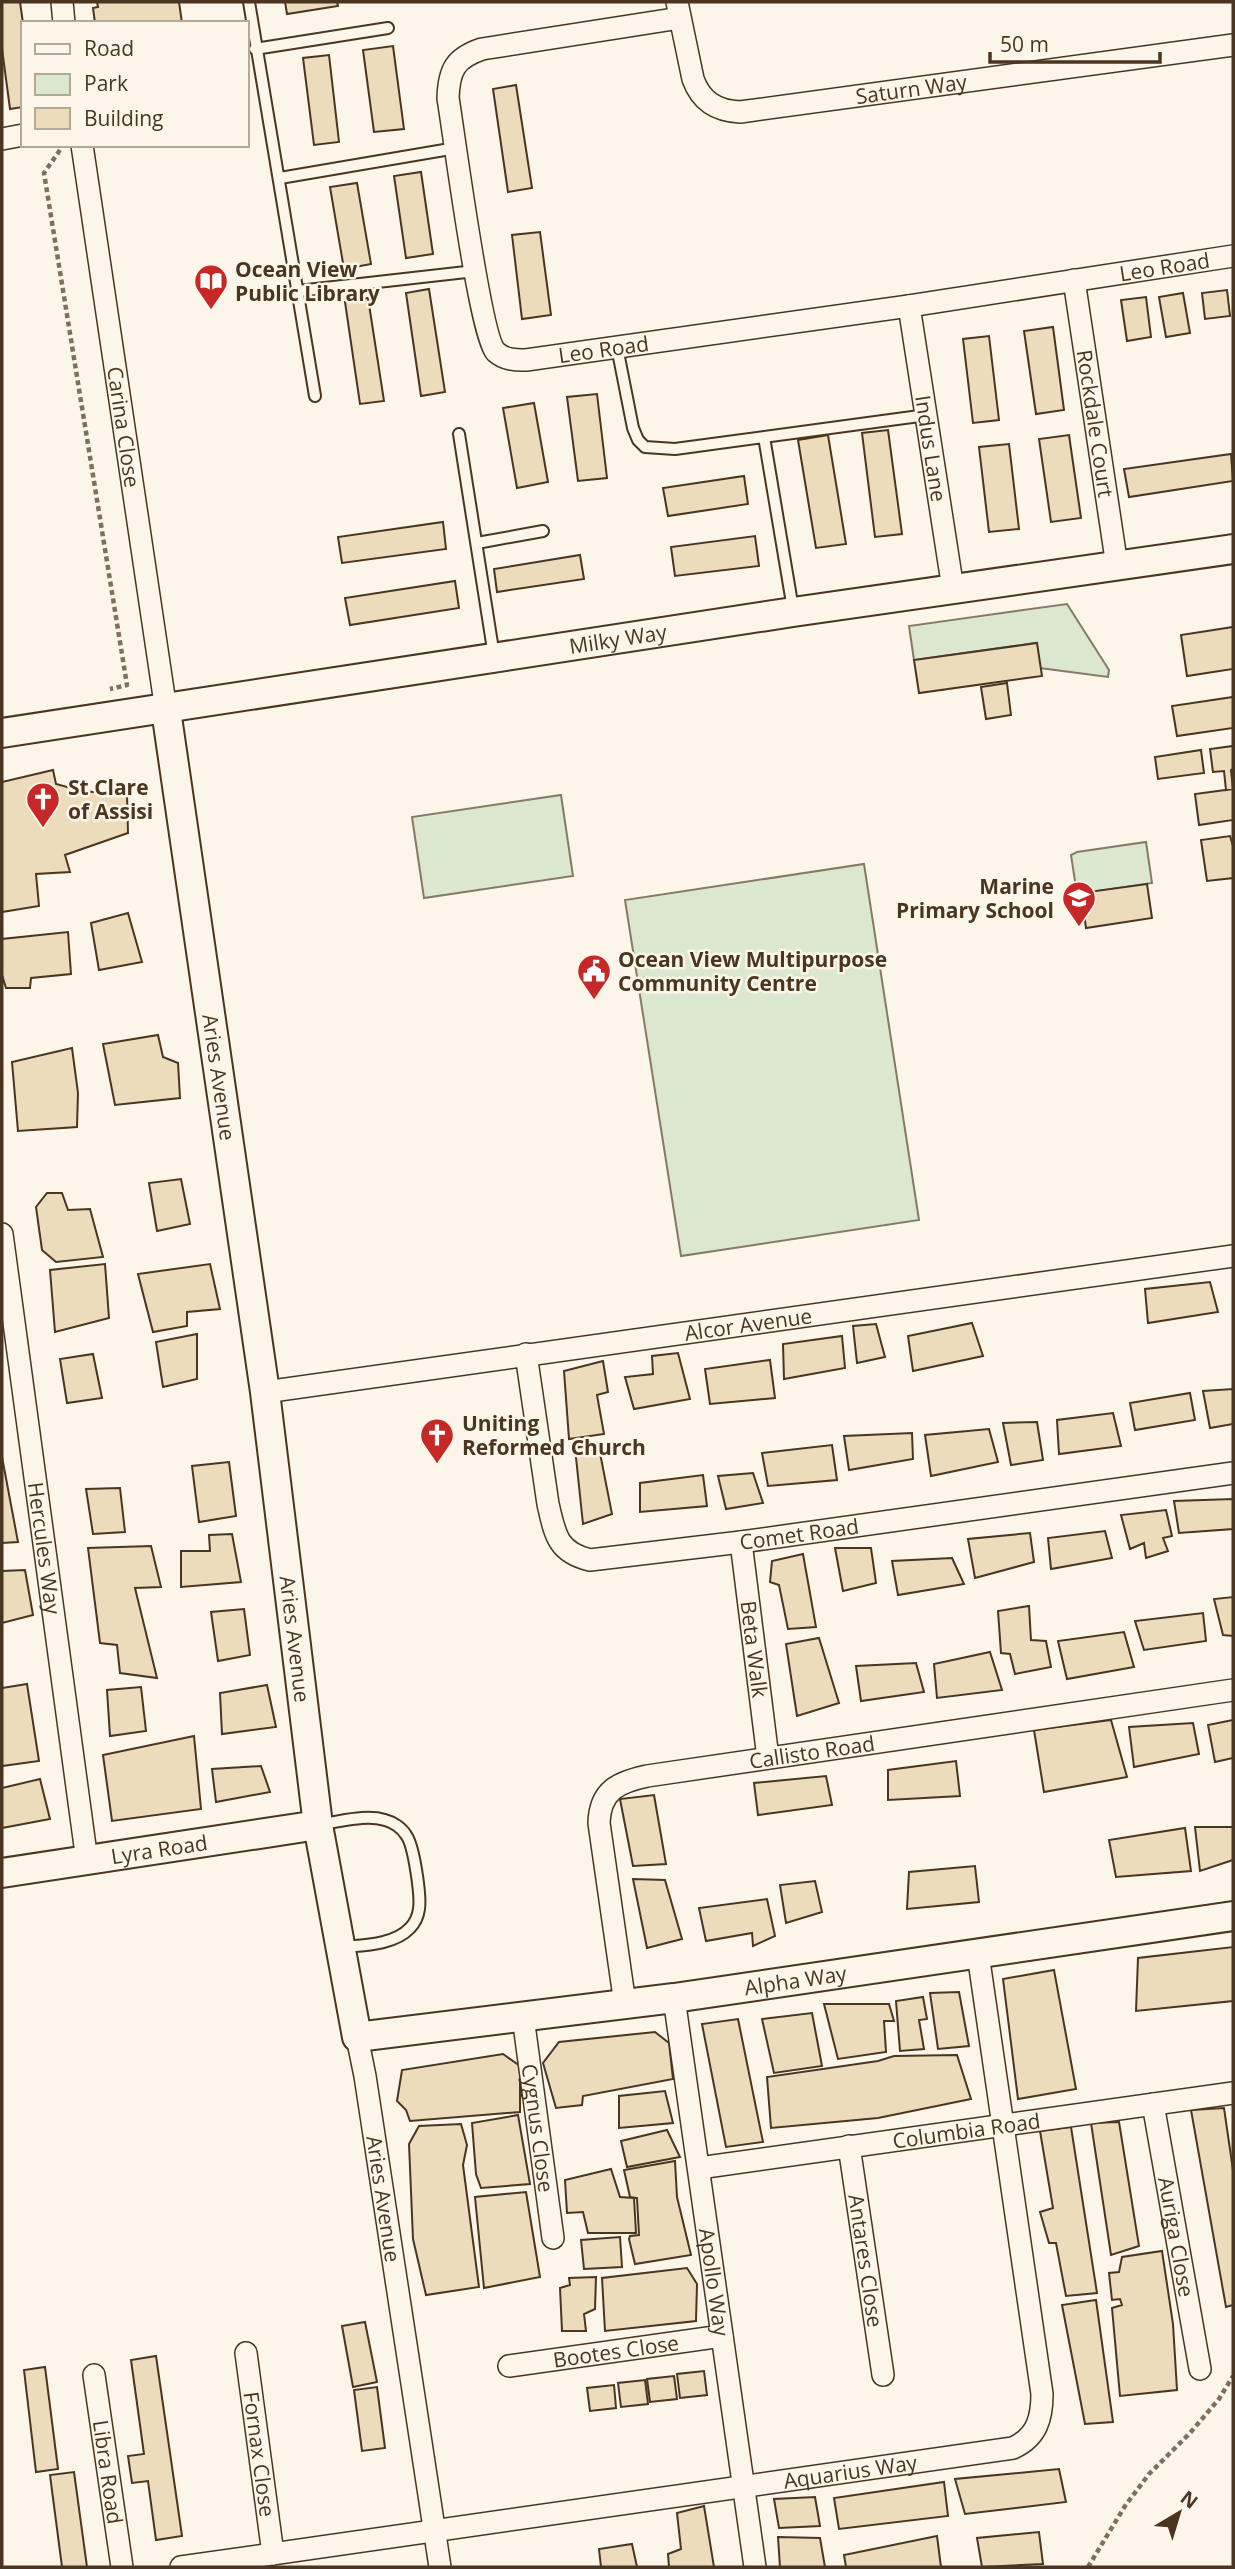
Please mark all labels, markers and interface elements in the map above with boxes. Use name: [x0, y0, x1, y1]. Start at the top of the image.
legend: [21, 21, 248, 147]
scale bar: [990, 21, 1160, 65]
text: 50 m: [1000, 30, 1049, 58]
text: Road: [84, 34, 134, 62]
street label: Saturn Way: [854, 67, 969, 110]
text: Park: [84, 69, 128, 97]
text: Building: [84, 104, 163, 132]
street label: Leo Road: [1117, 246, 1212, 287]
place label: Ocean View Public Library: [235, 255, 380, 307]
library icon: Ocean View Public Library: [192, 262, 230, 311]
street label: Leo Road: [556, 329, 651, 369]
street label: Rockdale Court: [1071, 348, 1120, 499]
street label: Carina Close: [101, 365, 147, 489]
street label: Indus Lane: [909, 393, 953, 503]
street label: Milky Way: [567, 617, 669, 660]
place label: St Clare of Assisi: [68, 773, 153, 825]
church icon: St Clare of Assisi: [24, 780, 62, 829]
place label: Marine Primary School: [896, 872, 1054, 924]
school or university icon: Marine Primary School: [1060, 879, 1098, 928]
place label: Ocean View Multipurpose Community Centre: [618, 945, 887, 997]
public building icon: Ocean View Multipurpose Community Centre: [575, 952, 613, 1001]
street label: Aries Avenue: [196, 1012, 242, 1142]
street label: Alcor Avenue: [683, 1301, 814, 1347]
place label: Uniting Reformed Church: [462, 1409, 646, 1461]
church icon: Uniting Reformed Church: [418, 1416, 456, 1465]
street label: Hercules Way: [22, 1480, 67, 1616]
street label: Comet Road: [738, 1512, 861, 1556]
street label: Aries Avenue: [274, 1574, 317, 1704]
street label: Beta Walk: [734, 1599, 774, 1699]
street label: Callisto Road: [747, 1729, 877, 1775]
street label: Lyra Road: [109, 1828, 209, 1870]
street label: Alpha Way: [742, 1959, 849, 2002]
street label: Cygnus Close: [515, 2062, 561, 2194]
street label: Columbia Road: [891, 2106, 1042, 2155]
street label: Aries Avenue: [360, 2134, 407, 2264]
street label: Auriga Close: [1152, 2175, 1201, 2299]
street label: Antares Close: [842, 2192, 890, 2329]
street label: Apollo Way: [693, 2226, 736, 2339]
street label: Bootes Close: [551, 2328, 681, 2374]
street label: Fornax Close: [237, 2390, 282, 2518]
street label: Libra Road: [87, 2418, 130, 2526]
street label: Aquarius Way: [782, 2448, 919, 2495]
north arrow: [1144, 2478, 1214, 2548]
text: N: [1175, 2485, 1204, 2515]

